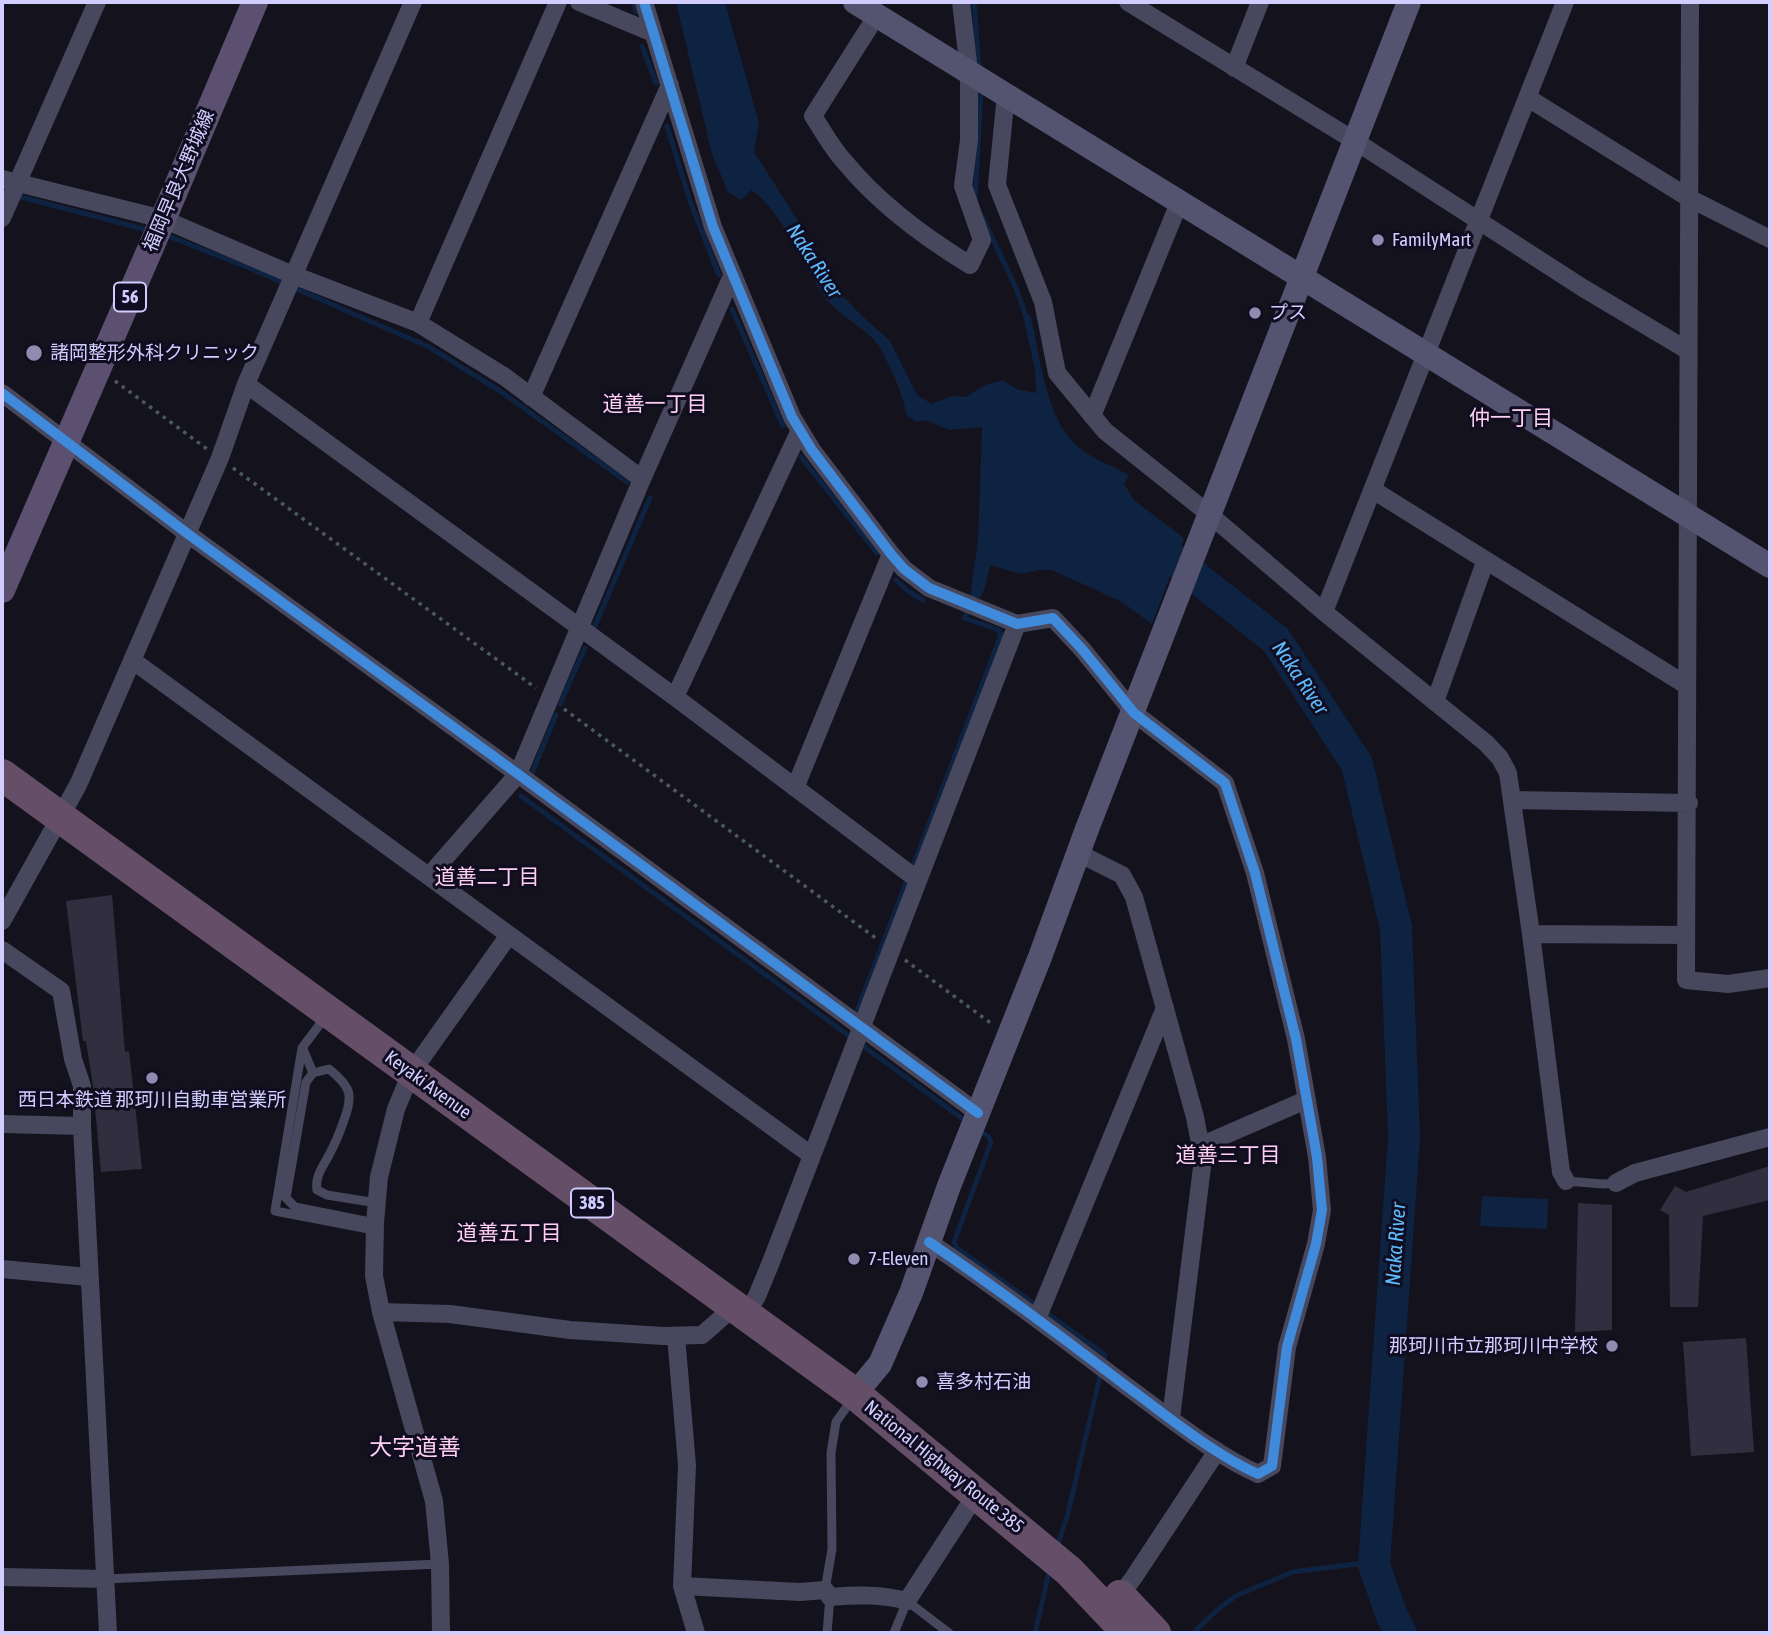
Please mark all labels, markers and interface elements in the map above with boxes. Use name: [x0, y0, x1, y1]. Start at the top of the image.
street label: 福岡早良大野城線: [139, 107, 219, 255]
water label: Naka River: [781, 219, 847, 303]
place label: FamilyMart: [1392, 229, 1471, 251]
marker: FamilyMart: [1370, 232, 1386, 248]
road number: 56: [114, 282, 146, 312]
place label: プス: [1269, 302, 1307, 324]
marker: プス: [1247, 305, 1263, 321]
place label: 諸岡整形外科クリニック: [50, 342, 259, 364]
marker: 諸岡整形外科クリニック: [24, 343, 44, 363]
district label: 道善一丁目: [603, 391, 707, 417]
district label: 仲一丁目: [1469, 405, 1553, 431]
water label: Naka River: [1266, 637, 1334, 719]
district label: 道善二丁目: [435, 864, 539, 890]
street label: Keyaki Avenue: [380, 1046, 476, 1124]
marker: 西日本鉄道 那珂川自動車営業所: [144, 1070, 160, 1086]
place label: 西日本鉄道 那珂川自動車営業所: [18, 1089, 286, 1111]
district label: 道善三丁目: [1176, 1142, 1280, 1168]
road number: 385: [571, 1188, 613, 1218]
water label: Naka River: [1381, 1202, 1411, 1286]
district label: 道善五丁目: [457, 1220, 561, 1246]
place label: 7-Eleven: [868, 1248, 929, 1270]
marker: 7-Eleven: [846, 1251, 862, 1267]
place label: 那珂川市立那珂川中学校: [1389, 1335, 1598, 1357]
marker: 那珂川市立那珂川中学校: [1604, 1338, 1620, 1354]
place label: 喜多村石油: [936, 1371, 1031, 1393]
marker: 喜多村石油: [914, 1374, 930, 1390]
street label: National Highway Route 385: [860, 1396, 1028, 1538]
district label: 大字道善: [369, 1434, 461, 1462]

